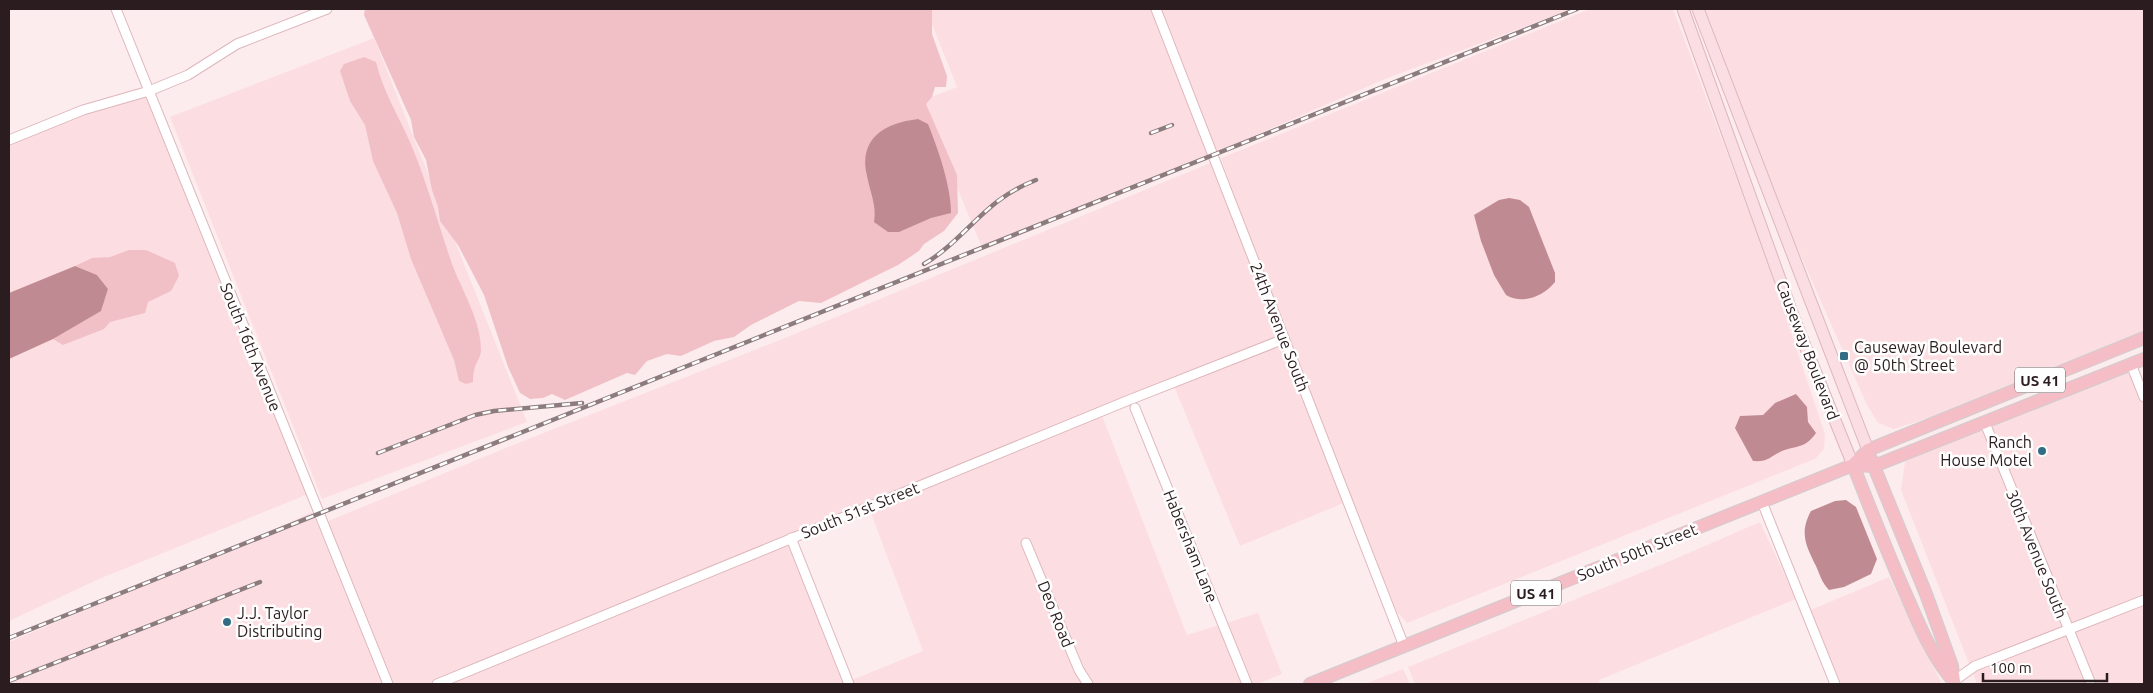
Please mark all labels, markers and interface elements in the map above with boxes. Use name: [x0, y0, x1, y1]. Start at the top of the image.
street label: 24th Avenue South: [1247, 260, 1313, 394]
street label: Causeway Boulevard: [1773, 278, 1843, 422]
street label: South 16th Avenue: [217, 280, 285, 414]
place label: Causeway Boulevard @ 50th Street: [1854, 338, 2002, 374]
marker: Causeway Boulevard @ 50th Street: [1838, 350, 1850, 362]
road number: US 41: [2015, 368, 2065, 392]
place label: Ranch House Motel: [1940, 433, 2032, 469]
marker: Ranch House Motel: [2036, 445, 2048, 457]
street label: South 51st Street: [798, 478, 922, 542]
street label: Habersham Lane: [1160, 487, 1222, 605]
street label: 30th Avenue South: [2003, 487, 2071, 621]
street label: South 50th Street: [1574, 519, 1700, 584]
street label: Deo Road: [1035, 578, 1077, 650]
road number: US 41: [1511, 580, 1561, 606]
place label: J.J. Taylor Distributing: [237, 604, 322, 640]
marker: J.J. Taylor Distributing: [221, 616, 233, 628]
scale bar: [1983, 650, 2107, 682]
text: 100 m: [1990, 659, 2032, 676]

